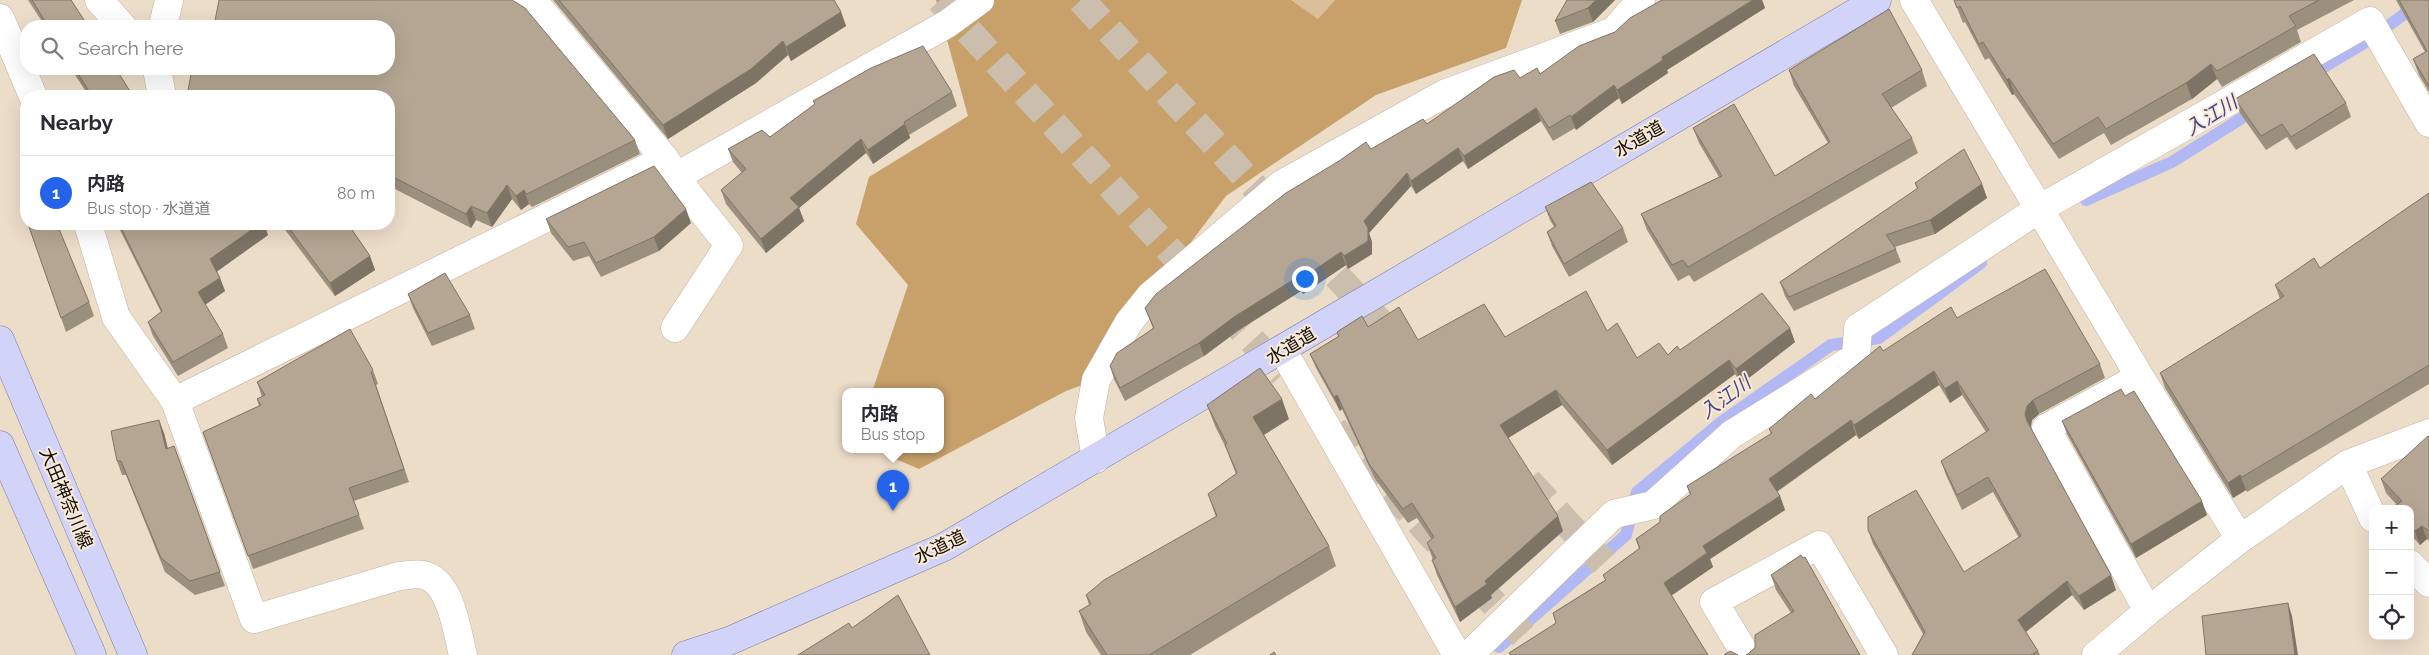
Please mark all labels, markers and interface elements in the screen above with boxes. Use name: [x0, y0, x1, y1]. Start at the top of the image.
search box: [20, 20, 395, 75]
icon: search: [38, 34, 66, 62]
text: Search here: [78, 37, 184, 59]
water label: 入江川: [2181, 90, 2243, 139]
text: Nearby: [40, 110, 113, 135]
street label: 水道道: [1610, 116, 1667, 161]
text: 内路: [87, 172, 125, 194]
text: 1: [52, 184, 60, 203]
text: 80 m: [337, 184, 375, 203]
text: Bus stop · 水道道: [87, 199, 211, 218]
your location: [1292, 266, 1318, 292]
street label: 水道道: [1262, 323, 1319, 368]
water label: 入江川: [1695, 370, 1756, 423]
popup: [842, 388, 944, 453]
text: 内路: [861, 402, 899, 424]
text: Bus stop: [861, 425, 925, 444]
street label: 大田神奈川線: [36, 444, 97, 552]
pin: 1: [877, 470, 909, 511]
map controls: [2369, 505, 2414, 640]
button: +: [2369, 505, 2414, 550]
street label: 水道道: [911, 525, 969, 568]
button: −: [2369, 550, 2414, 595]
button: locate: [2369, 595, 2414, 640]

